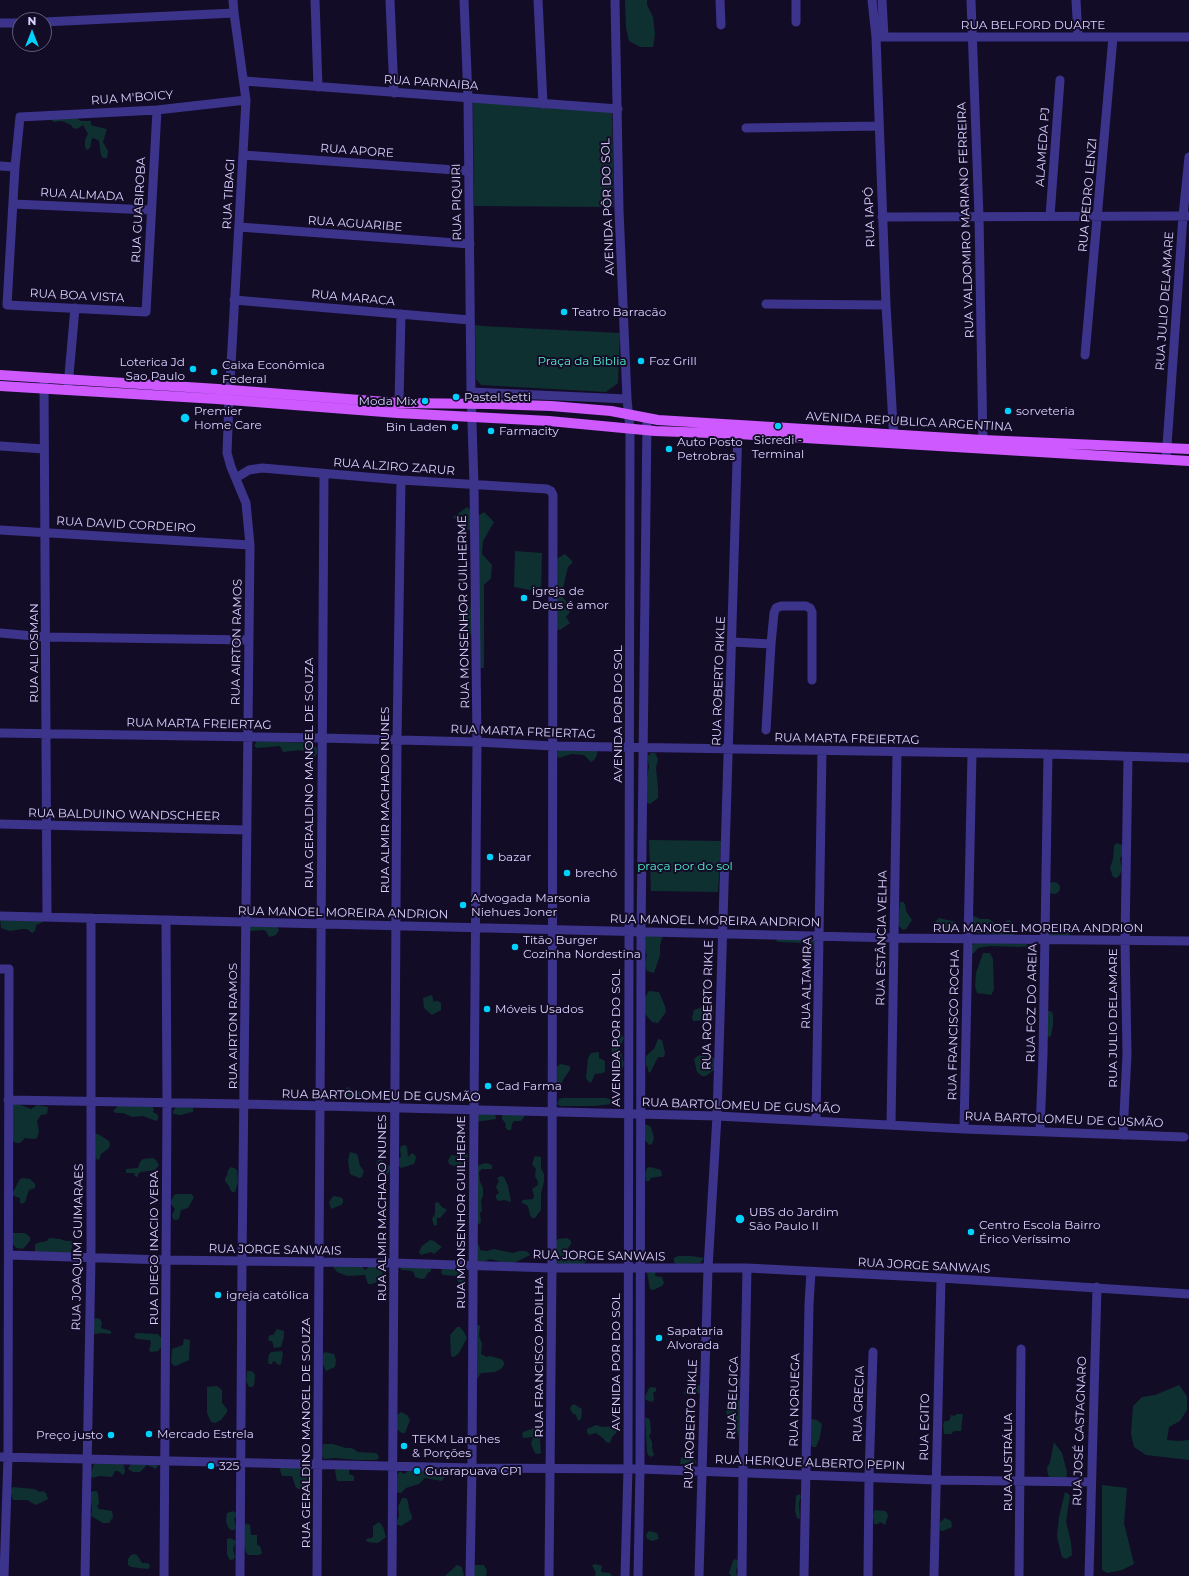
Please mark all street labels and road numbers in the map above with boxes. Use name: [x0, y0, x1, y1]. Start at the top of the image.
street label: RUA BELFORD DUARTE: [961, 18, 1105, 32]
street label: RUA PARNAIBA: [383, 73, 479, 93]
street label: RUA M'BOICY: [90, 88, 174, 108]
street label: RUA VALDOMIRO MARIANO FERREIRA: [955, 102, 977, 338]
street label: ALAMEDA PJ: [1033, 107, 1053, 187]
street label: RUA PEDRO LENZI: [1076, 137, 1100, 253]
street label: AVENIDA PÔR DO SOL: [598, 138, 618, 276]
street label: RUA APORE: [320, 141, 394, 161]
street label: RUA GUABIROBA: [129, 157, 149, 263]
street label: RUA TIBAGI: [220, 158, 238, 230]
street label: RUA PIQUIRI: [449, 163, 465, 241]
street label: RUA ALMADA: [40, 186, 124, 204]
street label: RUA IAPÓ: [862, 186, 878, 248]
street label: RUA AGUARIBE: [307, 214, 403, 234]
street label: RUA JULIO DELAMARE: [1153, 231, 1177, 371]
street label: RUA BOA VISTA: [29, 286, 125, 306]
street label: RUA MARACA: [311, 287, 395, 309]
street label: AVENIDA REPUBLICA ARGENTINA: [805, 409, 1013, 435]
street label: RUA ALZIRO ZARUR: [333, 456, 455, 478]
street label: RUA DAVID CORDEIRO: [56, 514, 196, 536]
street label: RUA MONSENHOR GUILHERME: [455, 515, 473, 709]
street label: RUA AIRTON RAMOS: [229, 579, 245, 705]
street label: RUA ALI OSMAN: [27, 603, 41, 703]
street label: RUA ROBERTO RIKLE: [710, 616, 728, 746]
street label: AVENIDA POR DO SOL: [611, 645, 625, 783]
street label: RUA GERALDINO MANOEL DE SOUZA: [302, 658, 316, 888]
street label: RUA ALMIR MACHADO NUNES: [378, 707, 392, 893]
street label: RUA MARTA FREIERTAG: [126, 716, 272, 732]
street label: RUA MARTA FREIERTAG: [450, 722, 596, 742]
street label: RUA MARTA FREIERTAG: [774, 731, 920, 747]
street label: RUA BALDUINO WANDSCHEER: [28, 806, 220, 824]
street label: RUA ESTÂNCIA VELHA: [874, 870, 890, 1006]
street label: RUA MANOEL MOREIRA ANDRION: [238, 904, 448, 922]
street label: RUA MANOEL MOREIRA ANDRION: [610, 912, 820, 930]
street label: RUA MANOEL MOREIRA ANDRION: [933, 921, 1143, 935]
street label: RUA ALTAMIRA: [799, 937, 815, 1029]
street label: RUA ROBERTO RIKLE: [700, 940, 716, 1070]
street label: RUA FOZ DO AREIA: [1024, 943, 1040, 1063]
street label: RUA JULIO DELAMARE: [1106, 948, 1120, 1088]
street label: RUA FRANCISCO ROCHA: [945, 949, 963, 1101]
street label: RUA AIRTON RAMOS: [226, 963, 240, 1089]
street label: AVENIDA POR DO SOL: [609, 969, 623, 1107]
street label: RUA BARTOLOMEU DE GUSMÃO: [281, 1087, 481, 1105]
street label: RUA BARTOLOMEU DE GUSMÃO: [641, 1095, 841, 1117]
street label: RUA BARTOLOMEU DE GUSMÃO: [964, 1109, 1164, 1131]
street label: RUA ALMIR MACHADO NUNES: [375, 1115, 389, 1301]
street label: RUA MONSENHOR GUILHERME: [454, 1115, 468, 1309]
street label: RUA JOAQUIM GUIMARAES: [69, 1163, 87, 1331]
street label: RUA DIEGO INACIO VERA: [147, 1171, 161, 1325]
street label: RUA JORGE SANWAIS: [208, 1242, 342, 1258]
street label: RUA JORGE SANWAIS: [532, 1248, 666, 1264]
street label: RUA JORGE SANWAIS: [857, 1255, 991, 1277]
street label: RUA FRANCISCO PADILHA: [532, 1277, 546, 1437]
street label: AVENIDA POR DO SOL: [609, 1293, 623, 1431]
street label: RUA GERALDINO MANOEL DE SOUZA: [299, 1318, 313, 1548]
street label: RUA NORUEGA: [787, 1353, 803, 1447]
street label: RUA BELGICA: [724, 1356, 742, 1440]
street label: RUA JOSÉ CASTAGNARO: [1070, 1356, 1090, 1506]
street label: RUA ROBERTO RIKLE: [682, 1359, 700, 1489]
street label: RUA GRECIA: [850, 1366, 868, 1442]
street label: RUA EGITO: [917, 1393, 933, 1461]
street label: RUA AUSTRÁLIA: [1001, 1413, 1015, 1511]
street label: RUA HERIQUE ALBERTO PEPIN: [715, 1452, 905, 1474]

